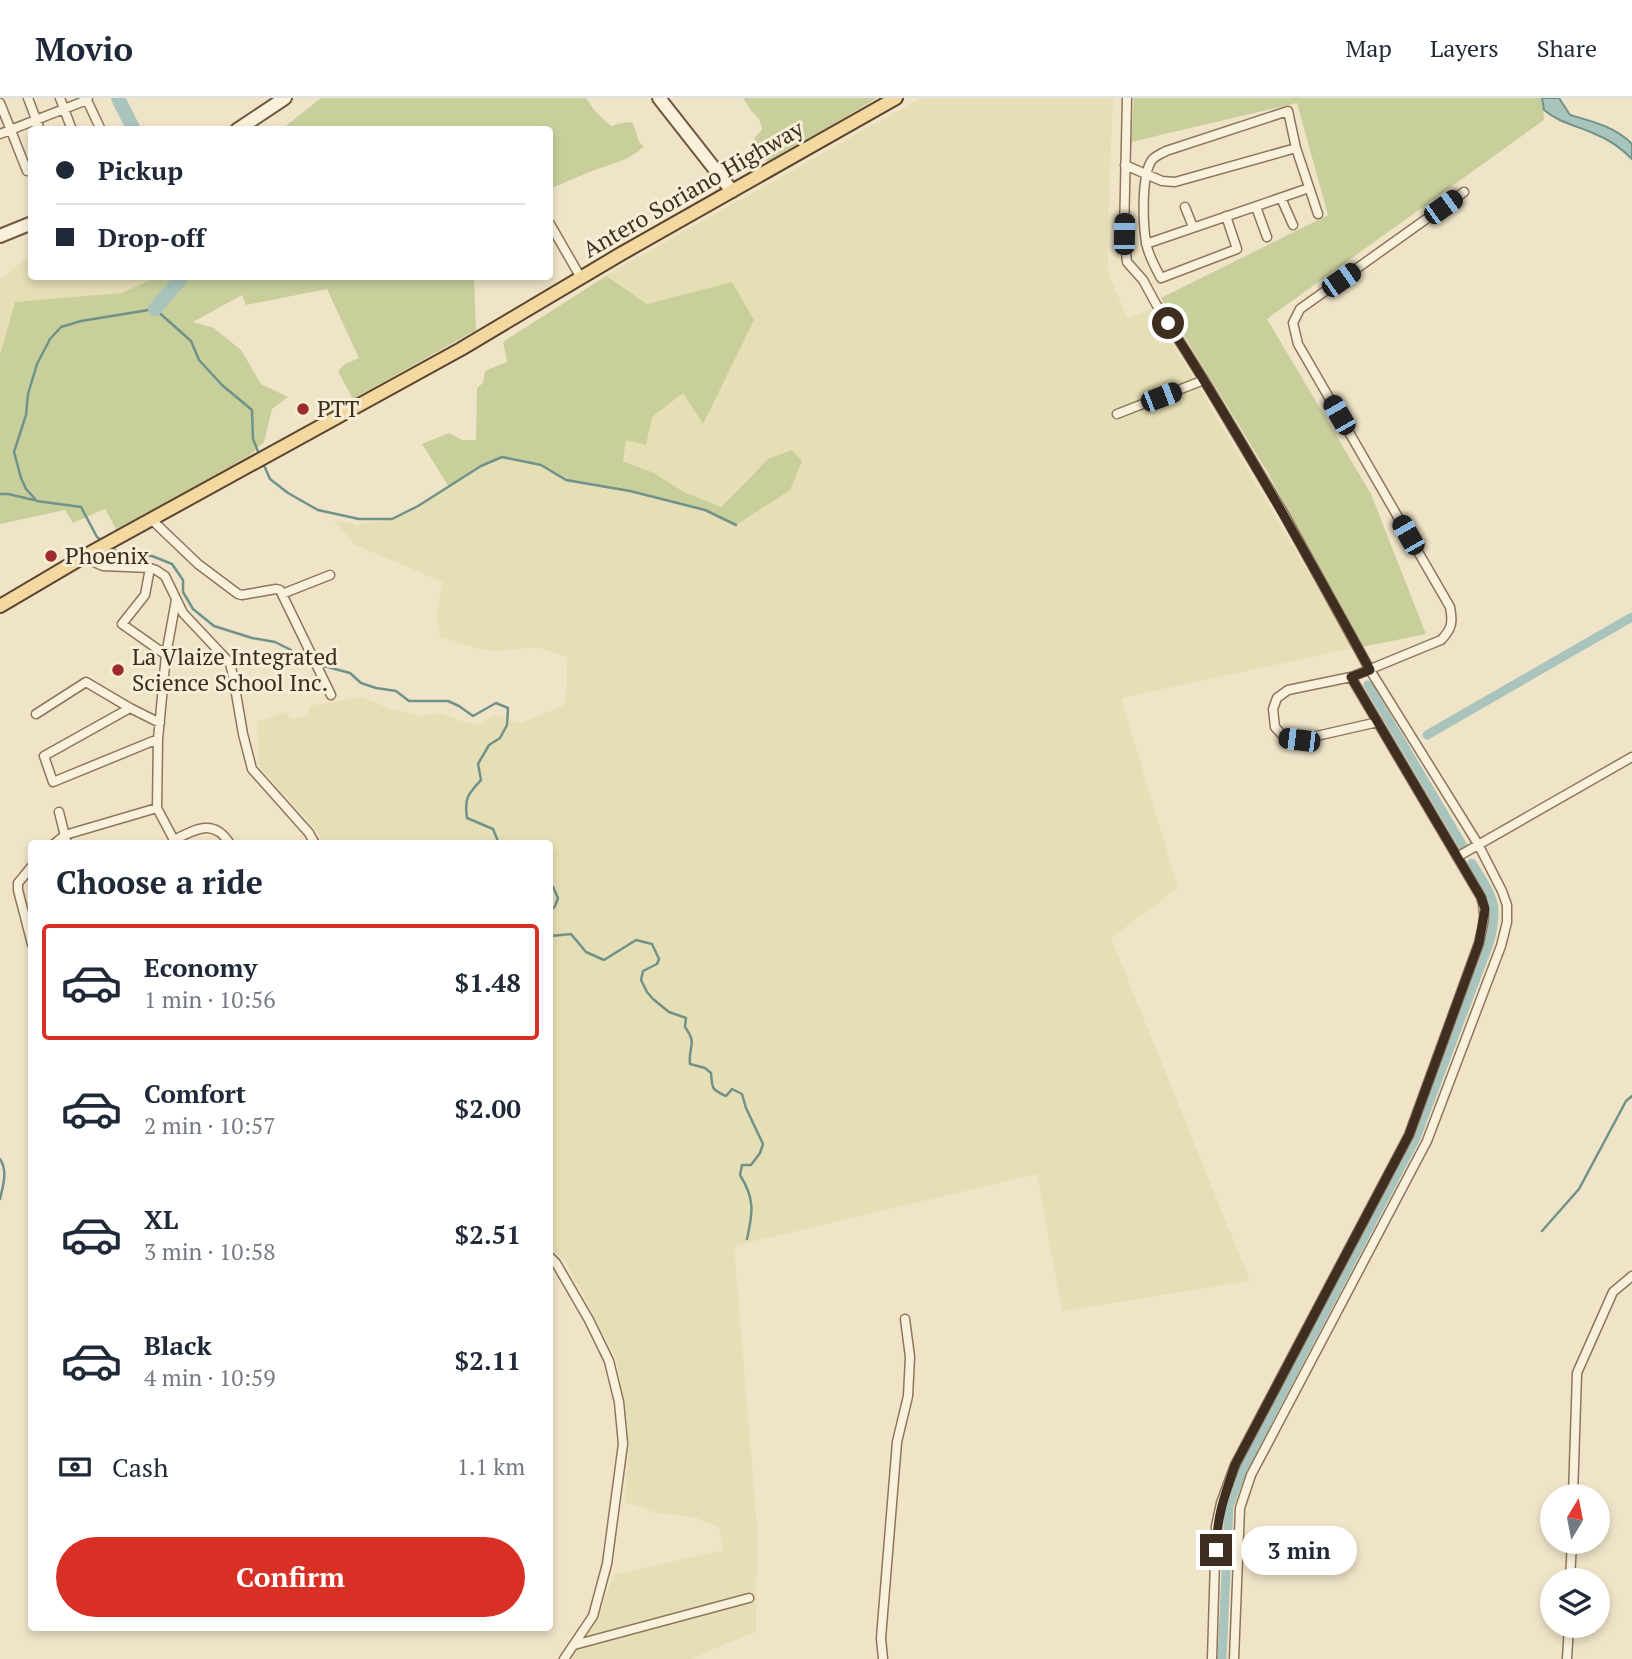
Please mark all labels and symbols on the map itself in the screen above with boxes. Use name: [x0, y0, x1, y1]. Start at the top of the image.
street label: Antero Soriano Highway: [577, 112, 809, 265]
car: [1420, 186, 1467, 228]
car: [1114, 213, 1135, 255]
car: [1318, 259, 1365, 301]
route start: [1152, 307, 1184, 339]
car: [1138, 380, 1185, 414]
car: [1320, 392, 1359, 438]
place label: PTT: [317, 393, 359, 424]
marker: PTT: [295, 401, 311, 417]
car: [1389, 512, 1428, 558]
place label: Phoenix: [65, 540, 149, 571]
marker: Phoenix: [43, 548, 59, 564]
place label: La Vlaize Integrated Science School Inc.: [132, 641, 338, 698]
marker: La Vlaize Integrated Science School Inc.: [110, 662, 126, 678]
car: [1277, 727, 1322, 753]
north arrow: [1540, 1484, 1610, 1554]
callout: 3 min: [1240, 1526, 1356, 1574]
route end: [1200, 1534, 1232, 1566]

